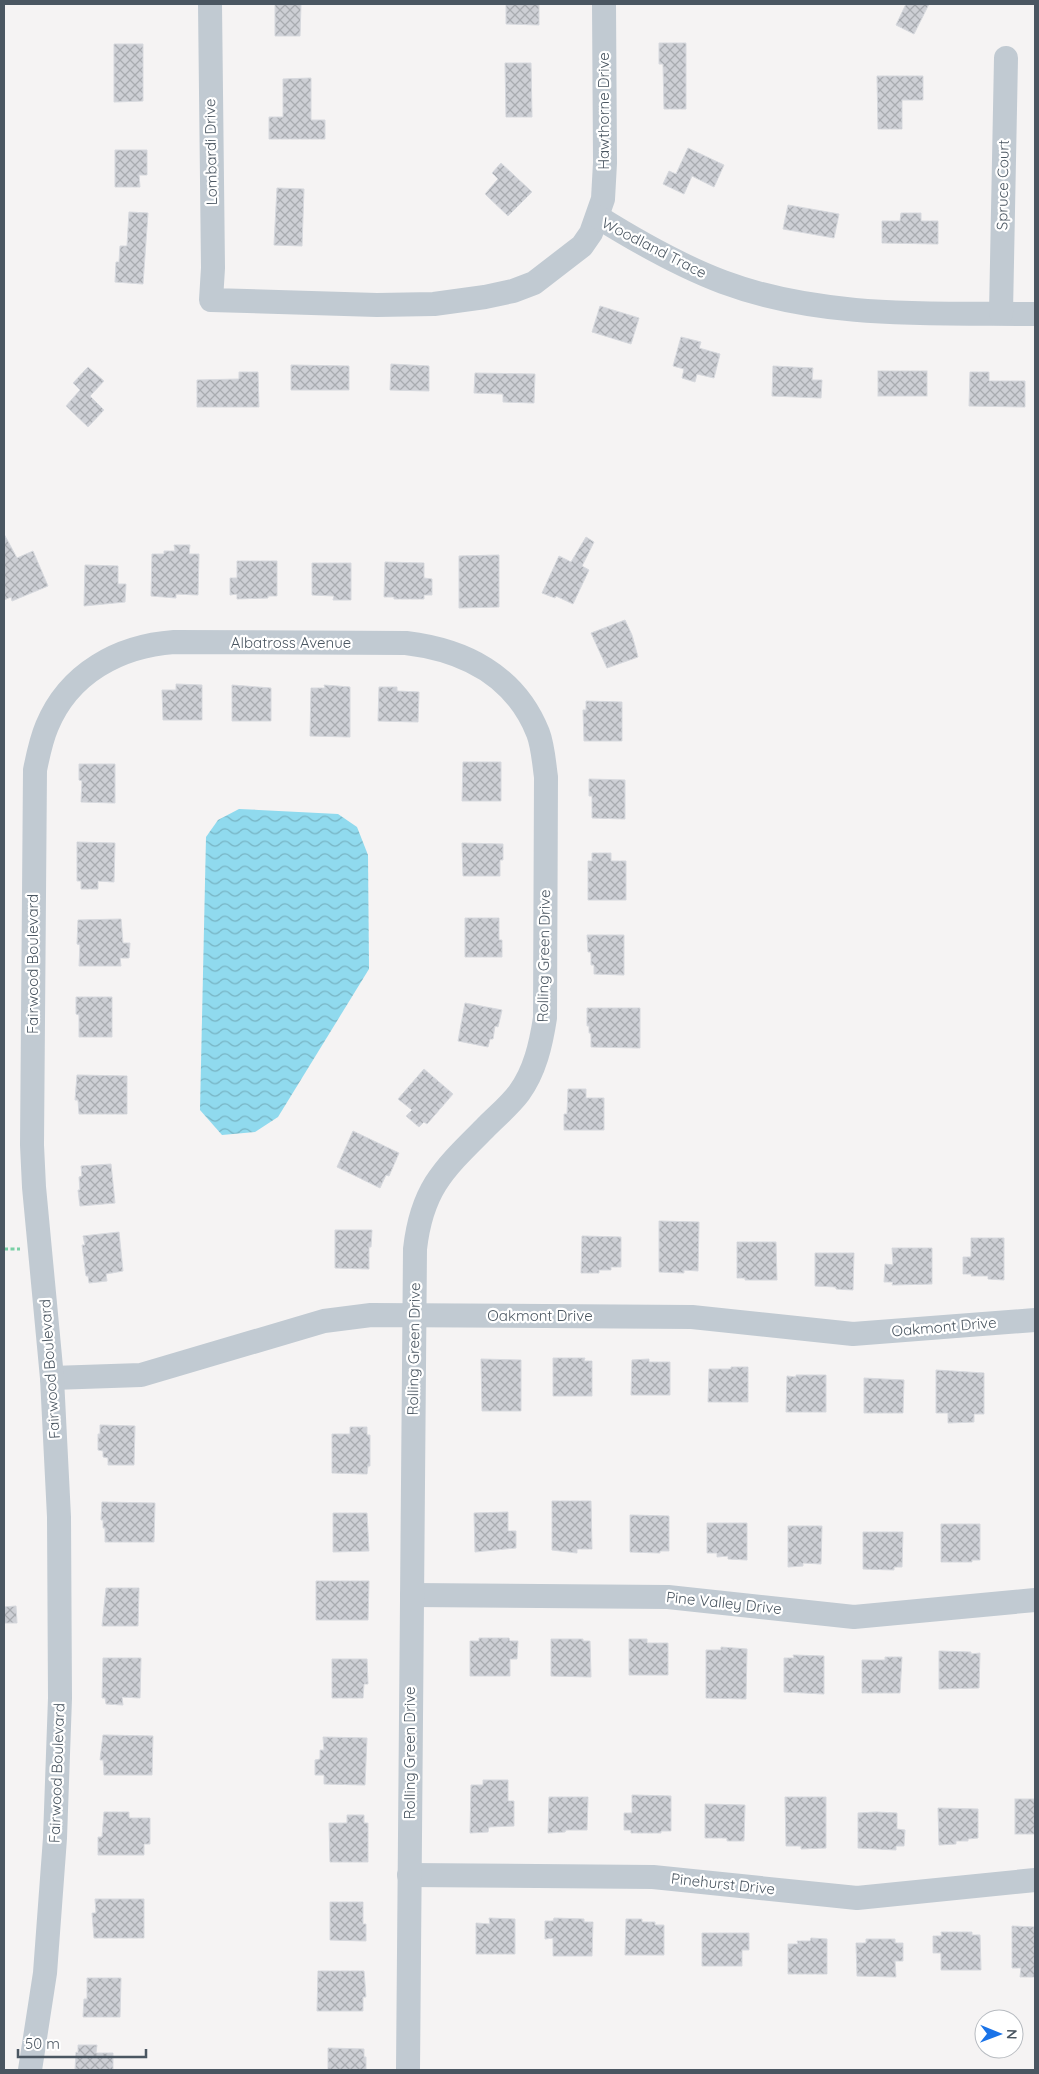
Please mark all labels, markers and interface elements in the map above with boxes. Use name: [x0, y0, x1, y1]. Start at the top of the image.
street label: Hawthorne Drive: [594, 52, 613, 170]
street label: Lombardi Drive: [200, 98, 221, 206]
street label: Spruce Court: [992, 140, 1013, 230]
street label: Woodland Trace: [599, 213, 710, 282]
street label: Albatross Avenue: [231, 633, 351, 652]
street label: Rolling Green Drive: [533, 889, 554, 1023]
street label: Fairwood Boulevard: [23, 894, 42, 1034]
street label: Rolling Green Drive: [403, 1282, 424, 1416]
street label: Fairwood Boulevard: [35, 1298, 64, 1440]
street label: Oakmont Drive: [487, 1306, 593, 1325]
street label: Oakmont Drive: [891, 1312, 997, 1341]
street label: Pine Valley Drive: [665, 1587, 783, 1618]
street label: Rolling Green Drive: [400, 1687, 419, 1819]
street label: Fairwood Boulevard: [45, 1703, 68, 1843]
street label: Pinehurst Drive: [670, 1869, 776, 1898]
north arrow: [974, 2009, 1024, 2059]
scale bar: [18, 2026, 145, 2058]
text: N: [1003, 2029, 1021, 2040]
text: 50 m: [25, 2034, 60, 2053]

